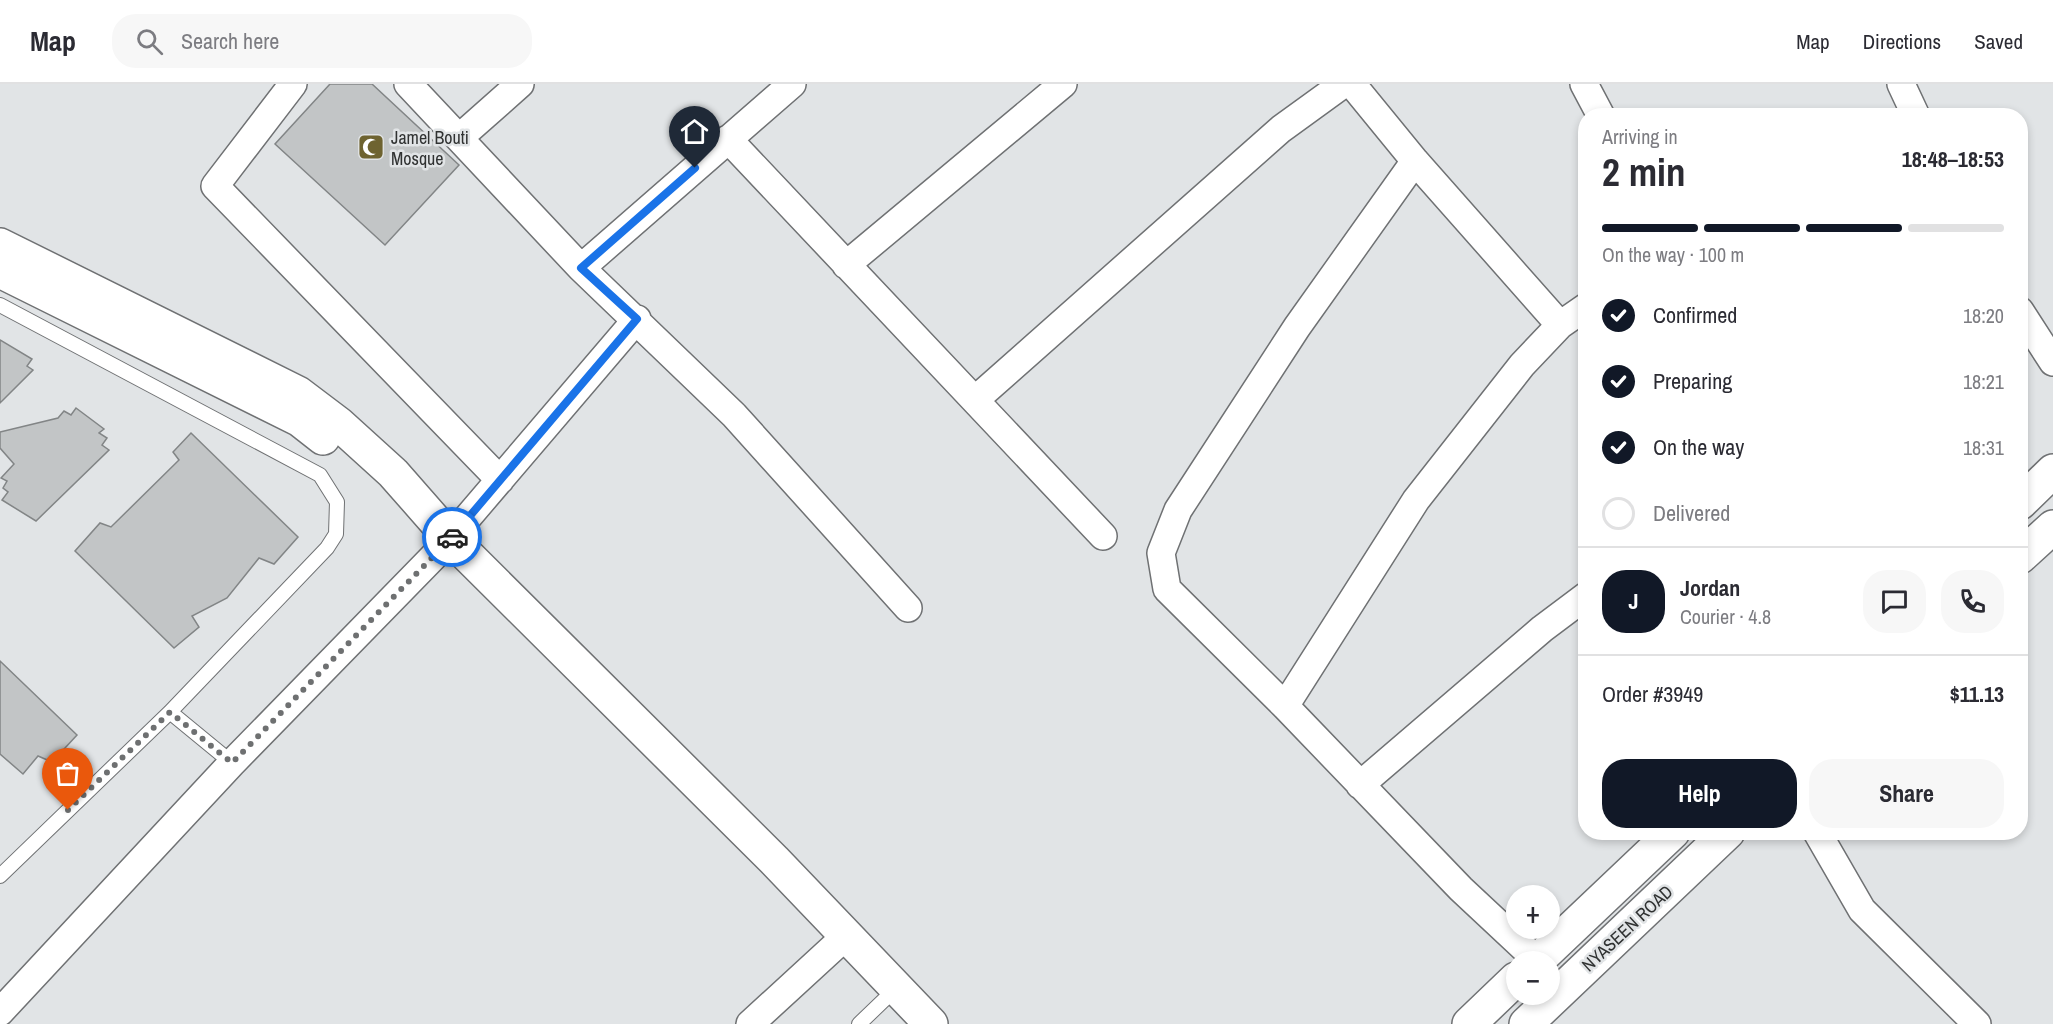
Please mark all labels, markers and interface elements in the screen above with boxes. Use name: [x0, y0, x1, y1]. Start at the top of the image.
search box: [112, 14, 532, 68]
text: Map: [30, 22, 76, 60]
icon: search: [133, 25, 166, 58]
text: Search here: [181, 26, 279, 56]
text: Map: [1796, 27, 1830, 56]
text: Directions: [1863, 27, 1941, 56]
text: Saved: [1974, 27, 2023, 56]
pin: [669, 106, 720, 168]
icon: home: [678, 115, 711, 148]
text: Arriving in: [1602, 123, 1678, 150]
place label: Jamel Bouti Mosque: [391, 125, 469, 171]
mosque icon: Jamel Bouti Mosque: [356, 132, 386, 162]
text: 18:48–18:53: [1902, 144, 2004, 174]
text: 2 min: [1602, 146, 1686, 198]
text: On the way · 100 m: [1602, 241, 1744, 268]
icon: check: [1602, 299, 1635, 332]
text: Confirmed: [1653, 300, 1737, 330]
text: 18:20: [1963, 302, 2004, 329]
icon: check: [1602, 365, 1635, 398]
text: Preparing: [1653, 366, 1732, 396]
text: 18:21: [1963, 368, 2004, 395]
icon: check: [1602, 431, 1635, 464]
text: On the way: [1653, 432, 1744, 462]
text: 18:31: [1963, 434, 2004, 461]
text: Delivered: [1653, 498, 1730, 528]
courier: [422, 507, 482, 567]
icon: car: [436, 521, 469, 554]
button: chat: [1863, 570, 1926, 633]
button: phone: [1941, 570, 2004, 633]
text: Jordan: [1680, 573, 1740, 603]
text: J: [1628, 586, 1639, 616]
text: Courier · 4.8: [1680, 603, 1771, 630]
text: Order #3949: [1602, 679, 1703, 709]
text: $11.13: [1950, 679, 2004, 709]
pin: [42, 748, 93, 810]
icon: bag: [51, 757, 84, 790]
button: Help: [1602, 759, 1797, 828]
button: Share: [1809, 759, 2004, 828]
street label: NYASEEN ROAD: [1576, 879, 1678, 977]
map controls: [1506, 885, 1560, 1005]
button: +: [1506, 885, 1560, 939]
button: −: [1506, 951, 1560, 1005]

